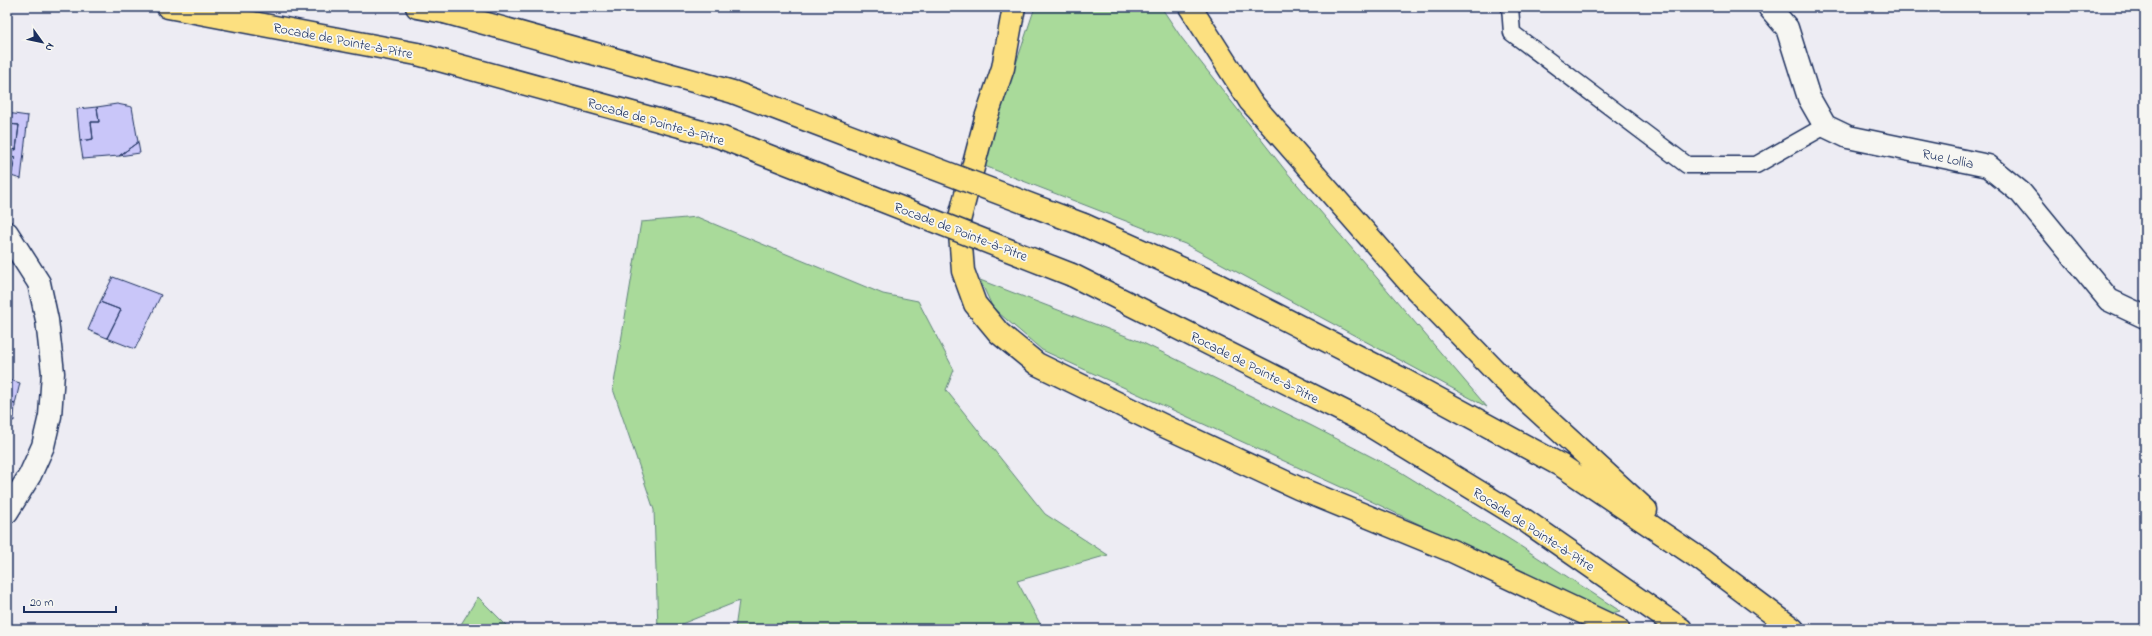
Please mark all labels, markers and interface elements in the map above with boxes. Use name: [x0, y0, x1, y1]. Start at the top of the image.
street label: Rocade de Pointe-à-Pitre: [271, 18, 415, 65]
north arrow: [22, 22, 62, 62]
text: N: [41, 39, 58, 54]
street label: Rocade de Pointe-à-Pitre: [585, 93, 727, 152]
street label: Rue Lollia: [1920, 144, 1975, 175]
street label: Rocade de Pointe-à-Pitre: [891, 197, 1031, 268]
street label: Rocade de Pointe-à-Pitre: [1186, 327, 1323, 410]
street label: Rocade de Pointe-à-Pitre: [1468, 483, 1599, 578]
scale bar: [24, 588, 116, 614]
text: 20 m: [30, 594, 53, 612]

